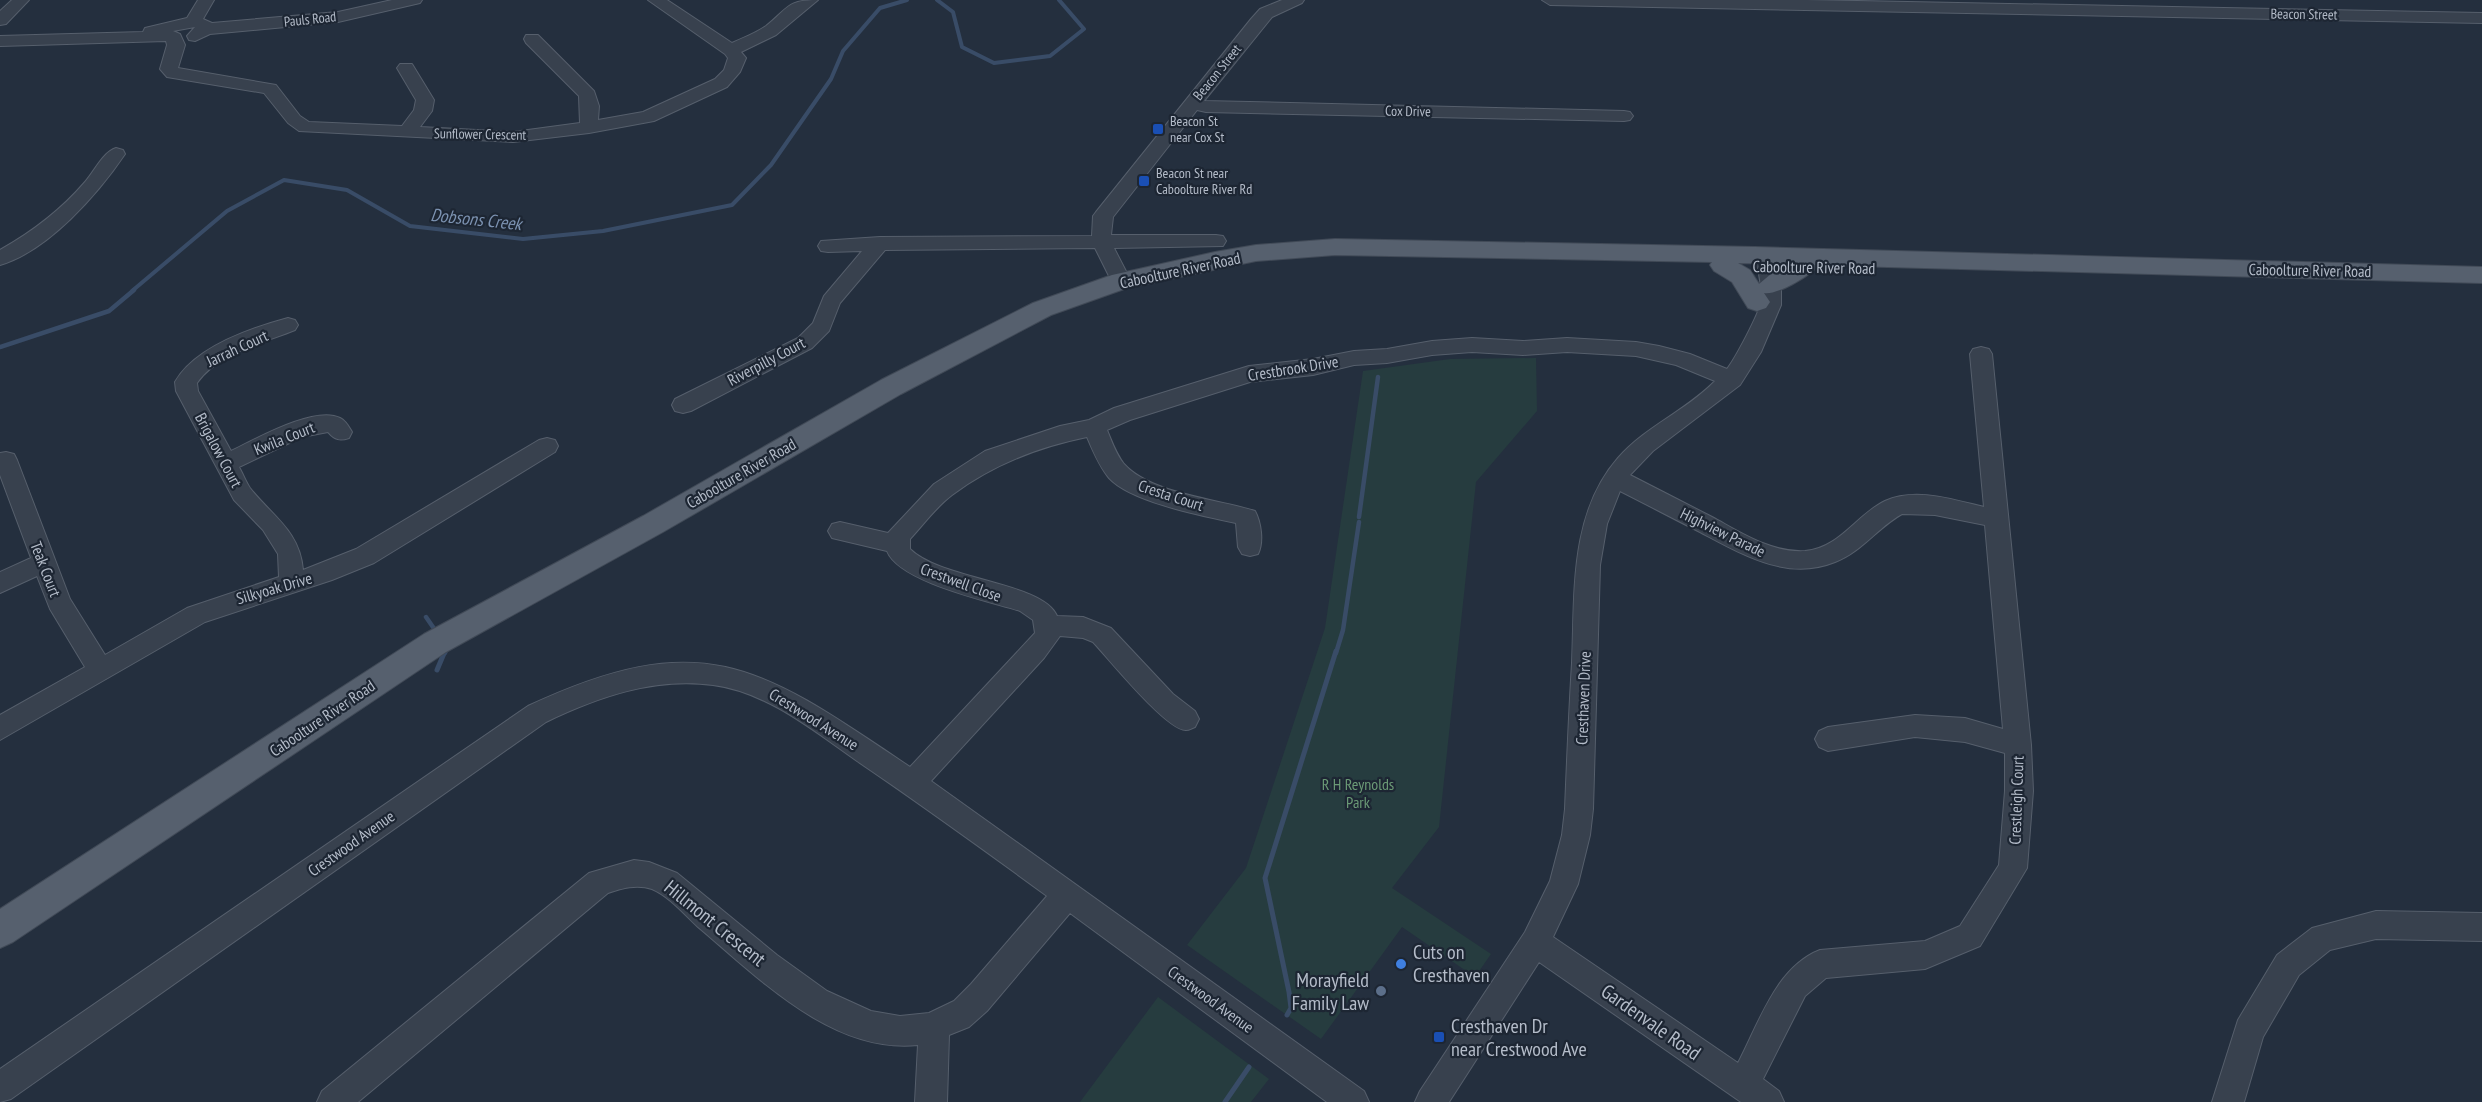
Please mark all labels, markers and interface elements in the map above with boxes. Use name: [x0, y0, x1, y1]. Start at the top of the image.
street label: Beacon Street: [2270, 4, 2338, 24]
street label: Pauls Road: [283, 7, 337, 31]
street label: Beacon Street: [1189, 40, 1245, 104]
street label: Cox Drive: [1385, 102, 1431, 120]
place label: Beacon St near Cox St: [1170, 112, 1225, 146]
marker: Beacon St near Cox St: [1151, 122, 1165, 136]
street label: Sunflower Crescent: [434, 124, 527, 144]
place label: Beacon St near Caboolture River Rd: [1156, 164, 1252, 198]
marker: Beacon St near Caboolture River Rd: [1137, 174, 1151, 188]
water label: Dobsons Creek: [429, 203, 525, 235]
street label: Caboolture River Road: [1118, 247, 1242, 293]
street label: Caboolture River Road: [1752, 256, 1876, 278]
street label: Caboolture River Road: [2248, 259, 2372, 281]
street label: Jarrah Court: [202, 325, 272, 371]
street label: Riverpilly Court: [724, 332, 809, 390]
street label: Crestbrook Drive: [1246, 351, 1340, 385]
street label: Brigalow Court: [191, 409, 247, 491]
street label: Kwila Court: [251, 417, 318, 459]
street label: Caboolture River Road: [683, 434, 799, 512]
street label: Cresta Court: [1136, 475, 1207, 515]
street label: Highview Parade: [1677, 503, 1769, 561]
street label: Teak Court: [26, 539, 66, 600]
street label: Crestwell Close: [918, 558, 1004, 606]
street label: Silkyoak Drive: [234, 568, 314, 608]
street label: Cresthaven Drive: [1571, 651, 1595, 745]
street label: Caboolture River Road: [266, 675, 379, 761]
street label: Crestwood Avenue: [766, 684, 862, 754]
street label: Crestleigh Court: [2004, 755, 2028, 845]
park label: R H Reynolds Park: [1322, 774, 1394, 812]
street label: Crestwood Avenue: [304, 806, 398, 880]
street label: Hillmont Crescent: [659, 874, 771, 972]
place label: Cuts on Cresthaven: [1413, 939, 1490, 988]
marker: Cuts on Cresthaven: [1394, 957, 1408, 971]
street label: Crestwood Avenue: [1164, 961, 1258, 1037]
place label: Morayfield Family Law: [1292, 967, 1369, 1016]
street label: Gardenvale Road: [1596, 978, 1706, 1066]
marker: Morayfield Family Law: [1374, 984, 1388, 998]
place label: Cresthaven Dr near Crestwood Ave: [1451, 1013, 1587, 1062]
marker: Cresthaven Dr near Crestwood Ave: [1432, 1030, 1446, 1044]

